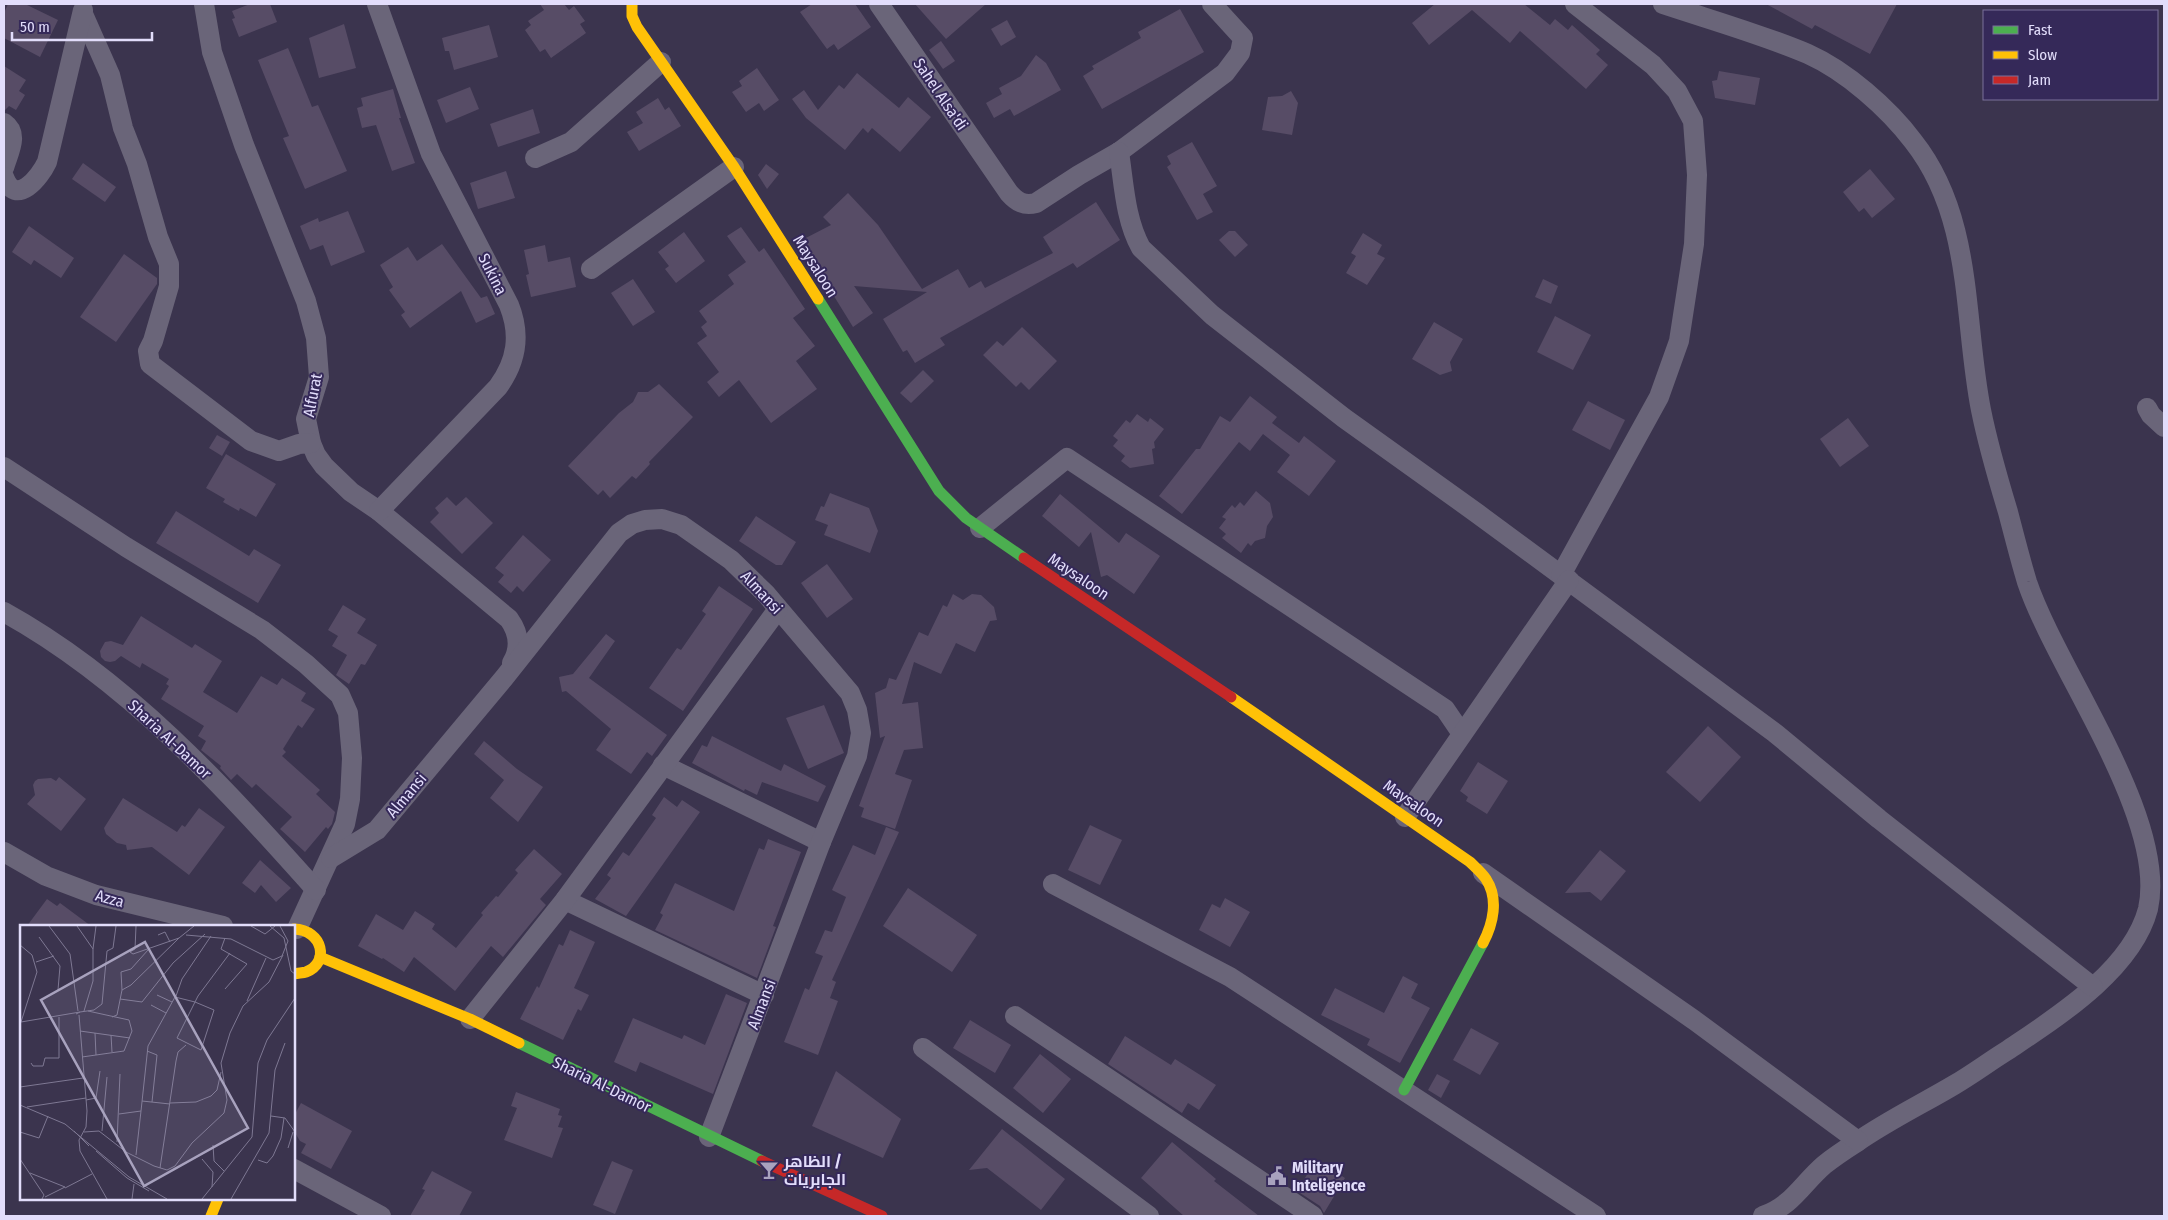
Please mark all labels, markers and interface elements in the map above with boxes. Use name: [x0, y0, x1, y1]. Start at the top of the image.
scale bar: [12, 10, 152, 42]
legend: [1983, 10, 2158, 100]
text: 50 m: [20, 18, 50, 36]
text: Fast: [2028, 21, 2052, 39]
text: Slow: [2028, 46, 2057, 64]
street label: Sahel Alsa'di: [910, 55, 972, 134]
text: Jam: [2028, 71, 2051, 89]
street label: Maysaloon: [789, 232, 842, 301]
street label: Sukina: [474, 250, 511, 298]
street label: Alfurat: [299, 371, 326, 419]
street label: Maysaloon: [1044, 549, 1113, 604]
street label: Almansi: [737, 567, 786, 618]
street label: Sharia Al-Damor: [124, 696, 216, 783]
street label: Almansi: [382, 769, 430, 821]
street label: Maysaloon: [1380, 776, 1448, 831]
street label: Azza: [94, 886, 126, 911]
inset map: [20, 925, 295, 1200]
street label: Almansi: [743, 976, 780, 1032]
street label: Sharia Al-Damor: [549, 1052, 654, 1117]
place label: الظاهر / الجابريات: [783, 1152, 846, 1189]
place label: Military Inteligence: [1292, 1158, 1366, 1195]
bar icon: الظاهر / الجابريات: [758, 1159, 780, 1181]
public building icon: Military Inteligence: [1266, 1165, 1288, 1187]

